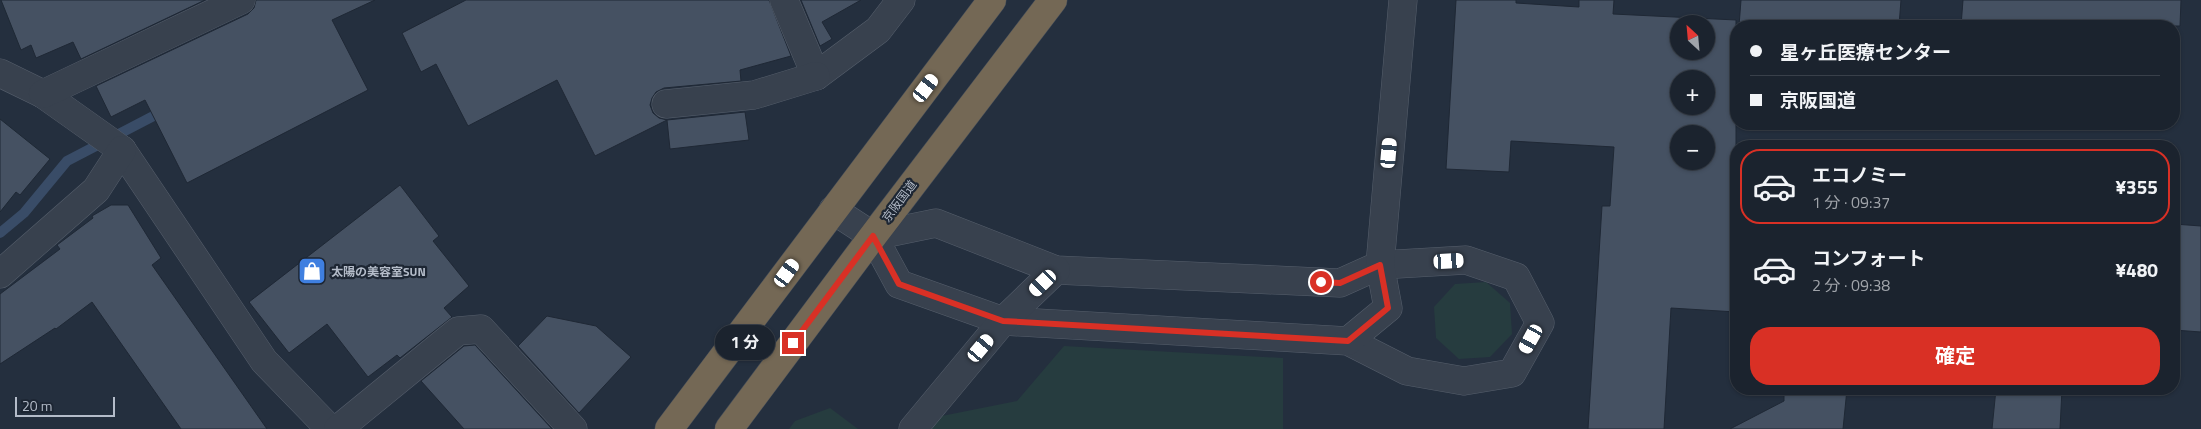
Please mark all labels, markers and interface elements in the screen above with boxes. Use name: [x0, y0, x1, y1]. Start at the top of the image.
north arrow: [1670, 15, 1715, 60]
map controls: [1670, 15, 1715, 170]
text: 星ヶ丘医療センター: [1780, 37, 1951, 66]
button: +: [1670, 70, 1715, 115]
car: [910, 72, 941, 104]
text: 京阪国道: [1780, 85, 1856, 114]
button: −: [1670, 125, 1715, 170]
car: [1380, 137, 1397, 169]
text: エコノミー: [1812, 160, 1907, 189]
icon: car: [1752, 164, 1797, 209]
text: ¥355: [2115, 172, 2158, 201]
street label: 京阪国道: [877, 176, 921, 226]
text: 1 分 · 09:37: [1812, 190, 1890, 214]
text: コンフォート: [1812, 243, 1925, 272]
icon: car: [1752, 247, 1797, 292]
car: [1433, 253, 1464, 269]
text: ¥480: [2115, 255, 2158, 284]
shop icon: 太陽の美容室SUN: [297, 256, 327, 286]
car: [772, 256, 801, 290]
place label: 太陽の美容室SUN: [331, 262, 426, 281]
car: [1027, 267, 1059, 299]
route start: [1310, 271, 1332, 293]
text: 2 分 · 09:38: [1812, 273, 1890, 297]
car: [1517, 322, 1544, 356]
callout: 1 分: [716, 326, 776, 360]
button: 確定: [1750, 327, 2160, 385]
text: 1 分: [731, 330, 759, 354]
route end: [782, 332, 804, 354]
car: [965, 332, 996, 364]
scale bar: [15, 394, 115, 417]
text: 20 m: [22, 395, 52, 416]

